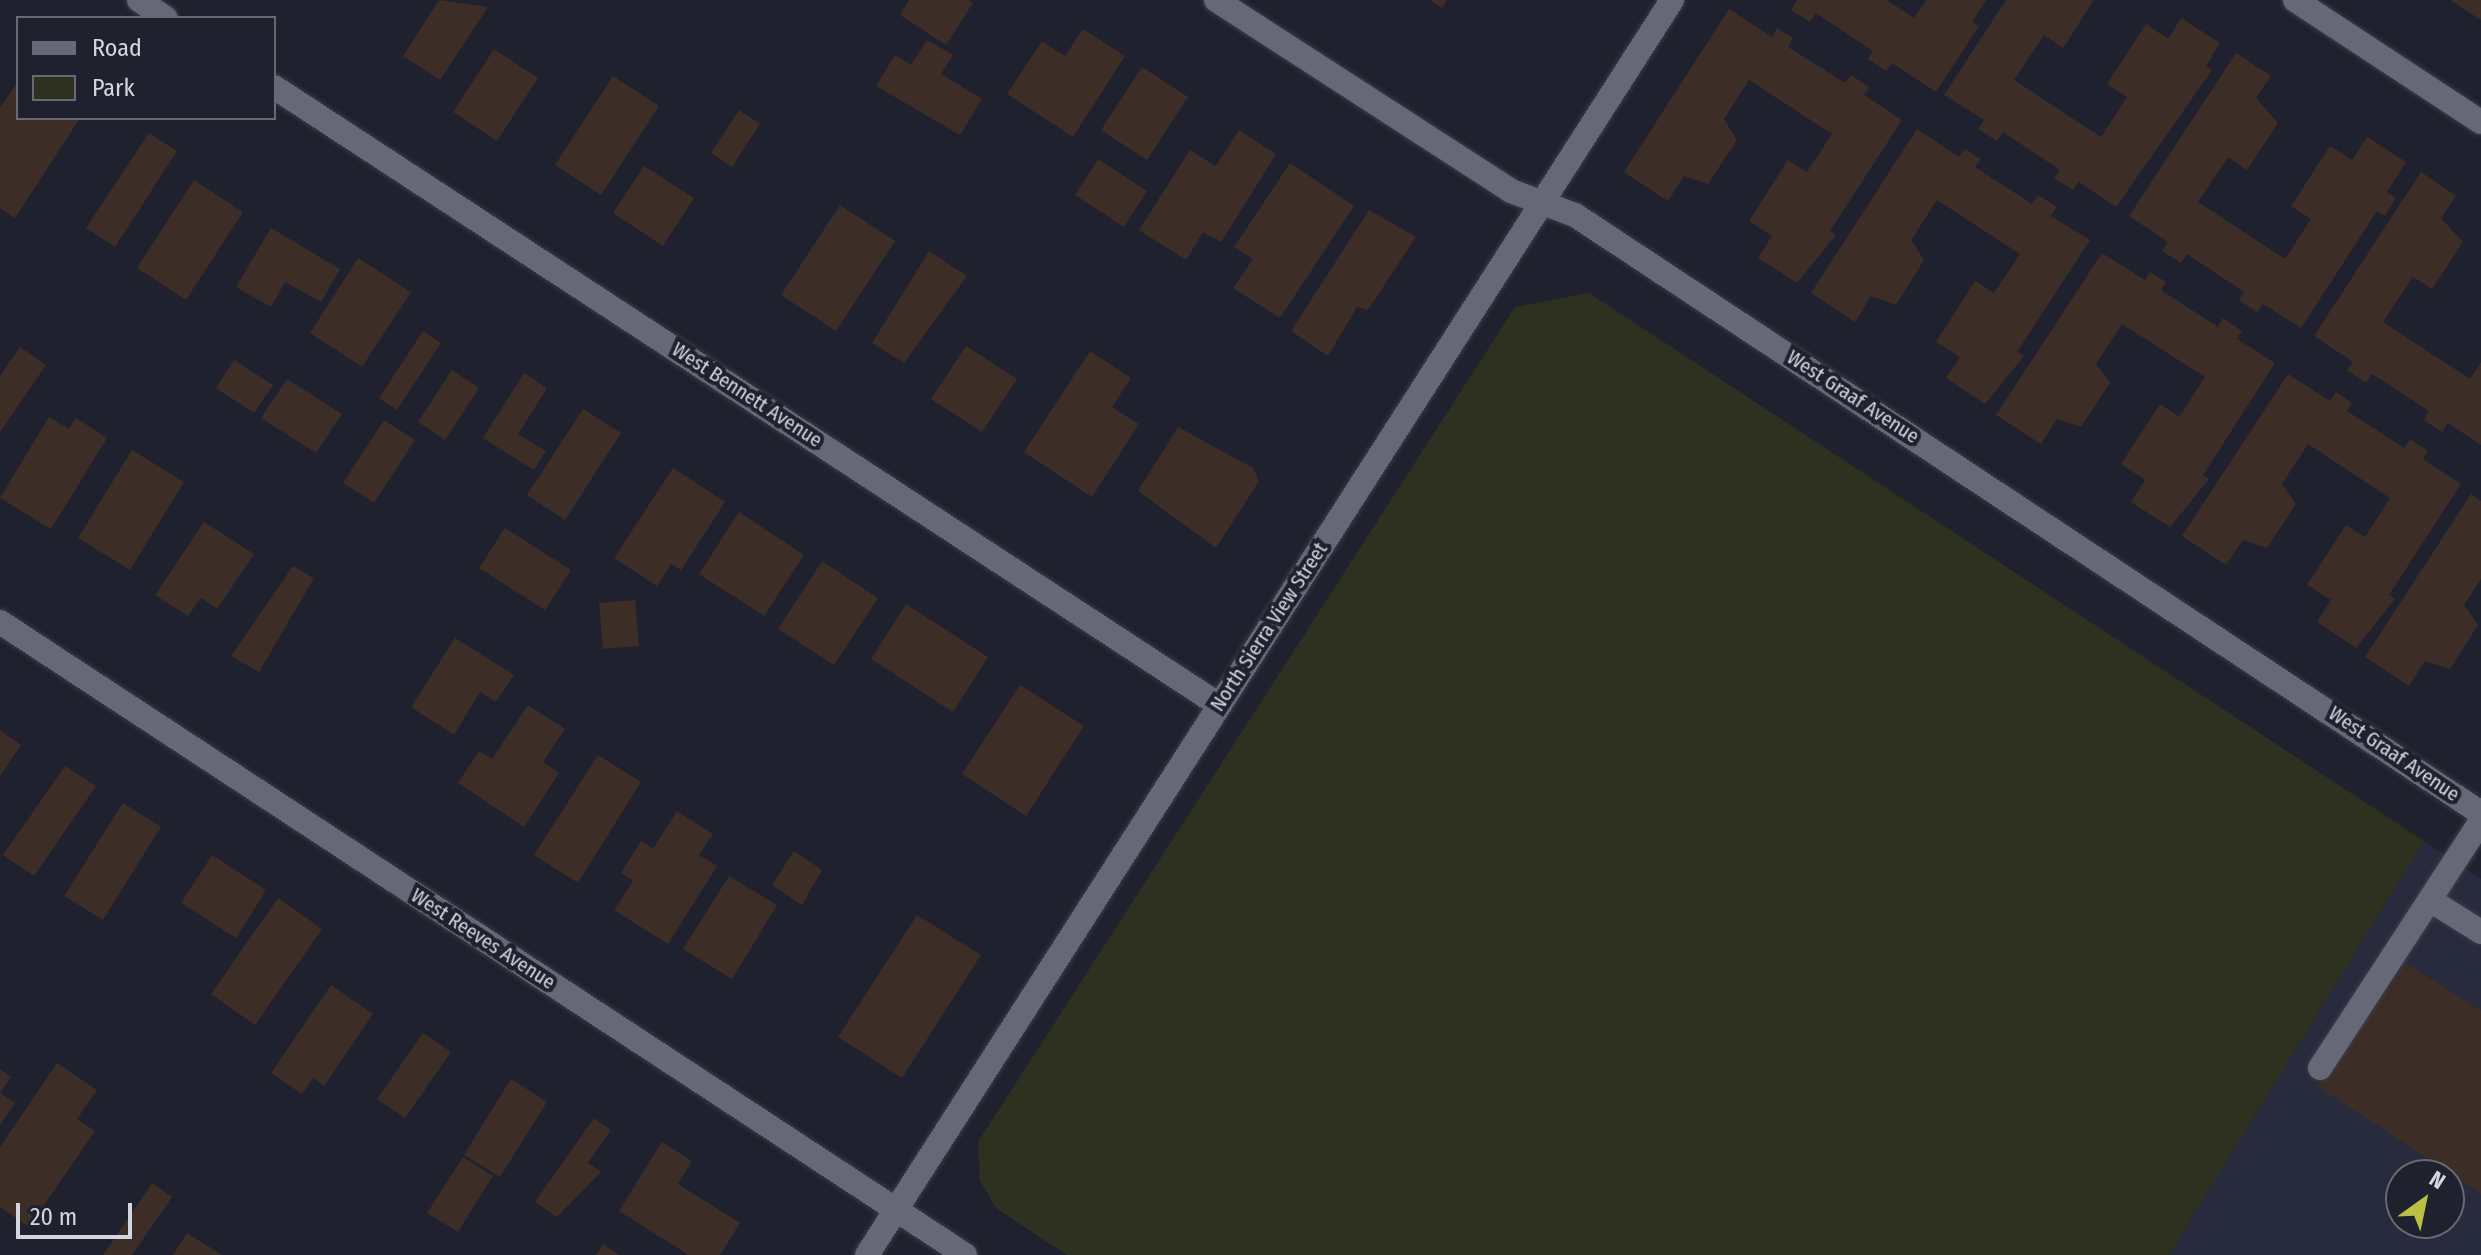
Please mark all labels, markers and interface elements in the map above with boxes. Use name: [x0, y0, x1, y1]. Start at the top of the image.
legend: [16, 16, 276, 120]
text: Road: [92, 34, 142, 62]
text: Park: [92, 74, 135, 102]
street label: West Bennett Avenue: [667, 338, 827, 452]
street label: West Graaf Avenue: [1782, 345, 1924, 449]
street label: North Sierra View Street: [1206, 538, 1332, 716]
street label: West Graaf Avenue: [2324, 701, 2464, 807]
street label: West Reeves Avenue: [407, 884, 559, 994]
north arrow: [2385, 1159, 2465, 1239]
text: N: [2424, 1165, 2450, 1195]
scale bar: [20, 1187, 136, 1237]
text: 20 m: [30, 1203, 77, 1231]

